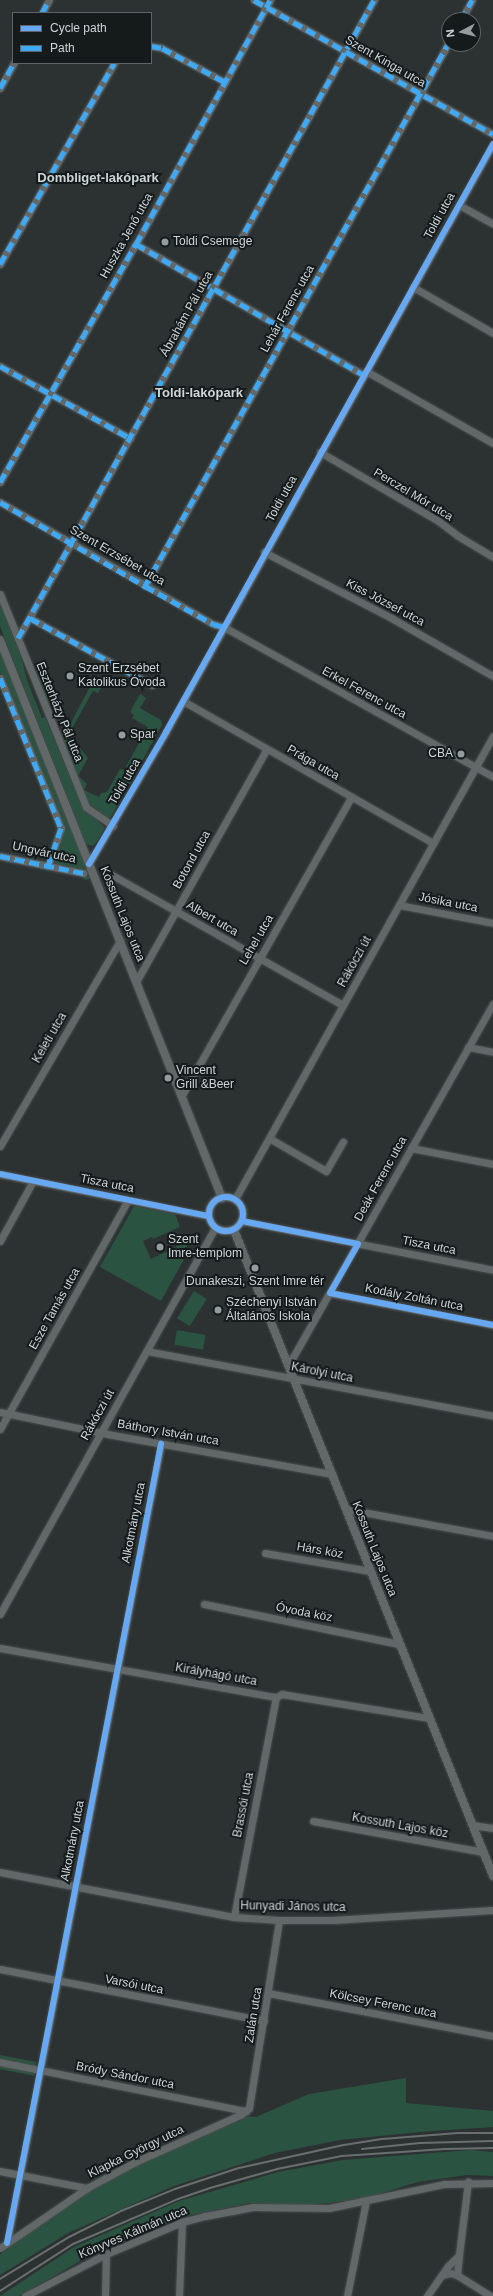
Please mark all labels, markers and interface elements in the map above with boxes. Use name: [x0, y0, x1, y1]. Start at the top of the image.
legend: [12, 12, 152, 64]
north arrow: [441, 12, 481, 52]
text: Cycle path: [50, 21, 107, 35]
text: N: [444, 29, 457, 38]
street label: Szent Kinga utca: [342, 33, 428, 91]
text: Path: [50, 41, 75, 55]
district label: Dombliget-lakópark: [37, 170, 159, 186]
street label: Toldi utca: [421, 190, 459, 242]
street label: Huszka Jenő utca: [98, 191, 156, 281]
place label: Toldi Csemege: [173, 235, 252, 249]
marker: Toldi Csemege: [160, 237, 170, 247]
street label: Lehár Ferenc utca: [258, 263, 318, 355]
street label: Ábrahám Pál utca: [158, 269, 216, 359]
district label: Toldi-lakópark: [155, 385, 243, 401]
street label: Perczel Mór utca: [371, 466, 455, 524]
street label: Toldi utca: [263, 473, 301, 525]
street label: Szent Erzsébet utca: [67, 523, 167, 589]
street label: Kiss József utca: [343, 576, 427, 630]
street label: Eszterházy Pál utca: [32, 660, 86, 764]
place label: Szent Erzsébet Katolikus Óvoda: [78, 662, 165, 690]
street label: Erkel Ferenc utca: [319, 664, 409, 722]
marker: Szent Erzsébet Katolikus Óvoda: [65, 671, 75, 681]
place label: Spar: [130, 728, 155, 742]
marker: Spar: [117, 730, 127, 740]
street label: Prága utca: [284, 742, 342, 784]
place label: CBA: [428, 747, 453, 761]
marker: CBA: [456, 749, 466, 759]
street label: Toldi utca: [106, 756, 144, 808]
street label: Botond utca: [170, 829, 214, 891]
street label: Ungvár utca: [11, 839, 77, 867]
street label: Kossuth Lajos utca: [96, 864, 148, 964]
street label: Jósika utca: [417, 890, 479, 916]
street label: Albert utca: [184, 898, 240, 940]
street label: Lehel utca: [237, 912, 277, 968]
street label: Rákóczi út: [335, 934, 375, 990]
street label: Keleti utca: [30, 1010, 70, 1066]
place label: Vincent Grill &Beer: [176, 1064, 234, 1092]
marker: Vincent Grill &Beer: [163, 1073, 173, 1083]
street label: Deák Ferenc utca: [352, 1134, 410, 1224]
street label: Tisza utca: [79, 1172, 135, 1196]
place label: Szent Imre-templom: [168, 1233, 242, 1261]
street label: Tisza utca: [401, 1234, 457, 1258]
marker: Szent Imre-templom: [155, 1242, 165, 1252]
marker: Dunakeszi, Szent Imre tér: [250, 1263, 260, 1273]
street label: Esze Tamás utca: [27, 1266, 83, 1352]
place label: Dunakeszi, Szent Imre tér: [186, 1275, 324, 1289]
street label: Kodály Zoltán utca: [364, 1281, 464, 1315]
place label: Széchenyi István Általános Iskola: [226, 1296, 317, 1324]
marker: Széchenyi István Általános Iskola: [213, 1305, 223, 1315]
street label: Károlyi utca: [290, 1360, 354, 1386]
street label: Rákóczi út: [78, 1387, 118, 1443]
street label: Báthory István utca: [116, 1417, 220, 1449]
street label: Alkotmány utca: [119, 1481, 149, 1565]
street label: Kossuth Lajos utca: [348, 1499, 400, 1599]
street label: Hárs köz: [295, 1540, 345, 1562]
street label: Óvoda köz: [274, 1600, 334, 1626]
street label: Királyhágó utca: [174, 1661, 258, 1689]
street label: Brassói utca: [231, 1771, 257, 1839]
street label: Alkotmány utca: [58, 1799, 88, 1883]
street label: Kossuth Lajos köz: [351, 1810, 449, 1842]
street label: Hunyadi János utca: [240, 1899, 346, 1915]
street label: Varsói utca: [104, 1972, 164, 1998]
street label: Zalán utca: [243, 1986, 265, 2044]
street label: Kölcsey Ferenc utca: [328, 1987, 438, 2021]
street label: Bródy Sándor utca: [75, 2059, 175, 2093]
street label: Klapka György utca: [86, 2123, 186, 2181]
street label: Könyves Kálmán utca: [77, 2204, 189, 2262]

